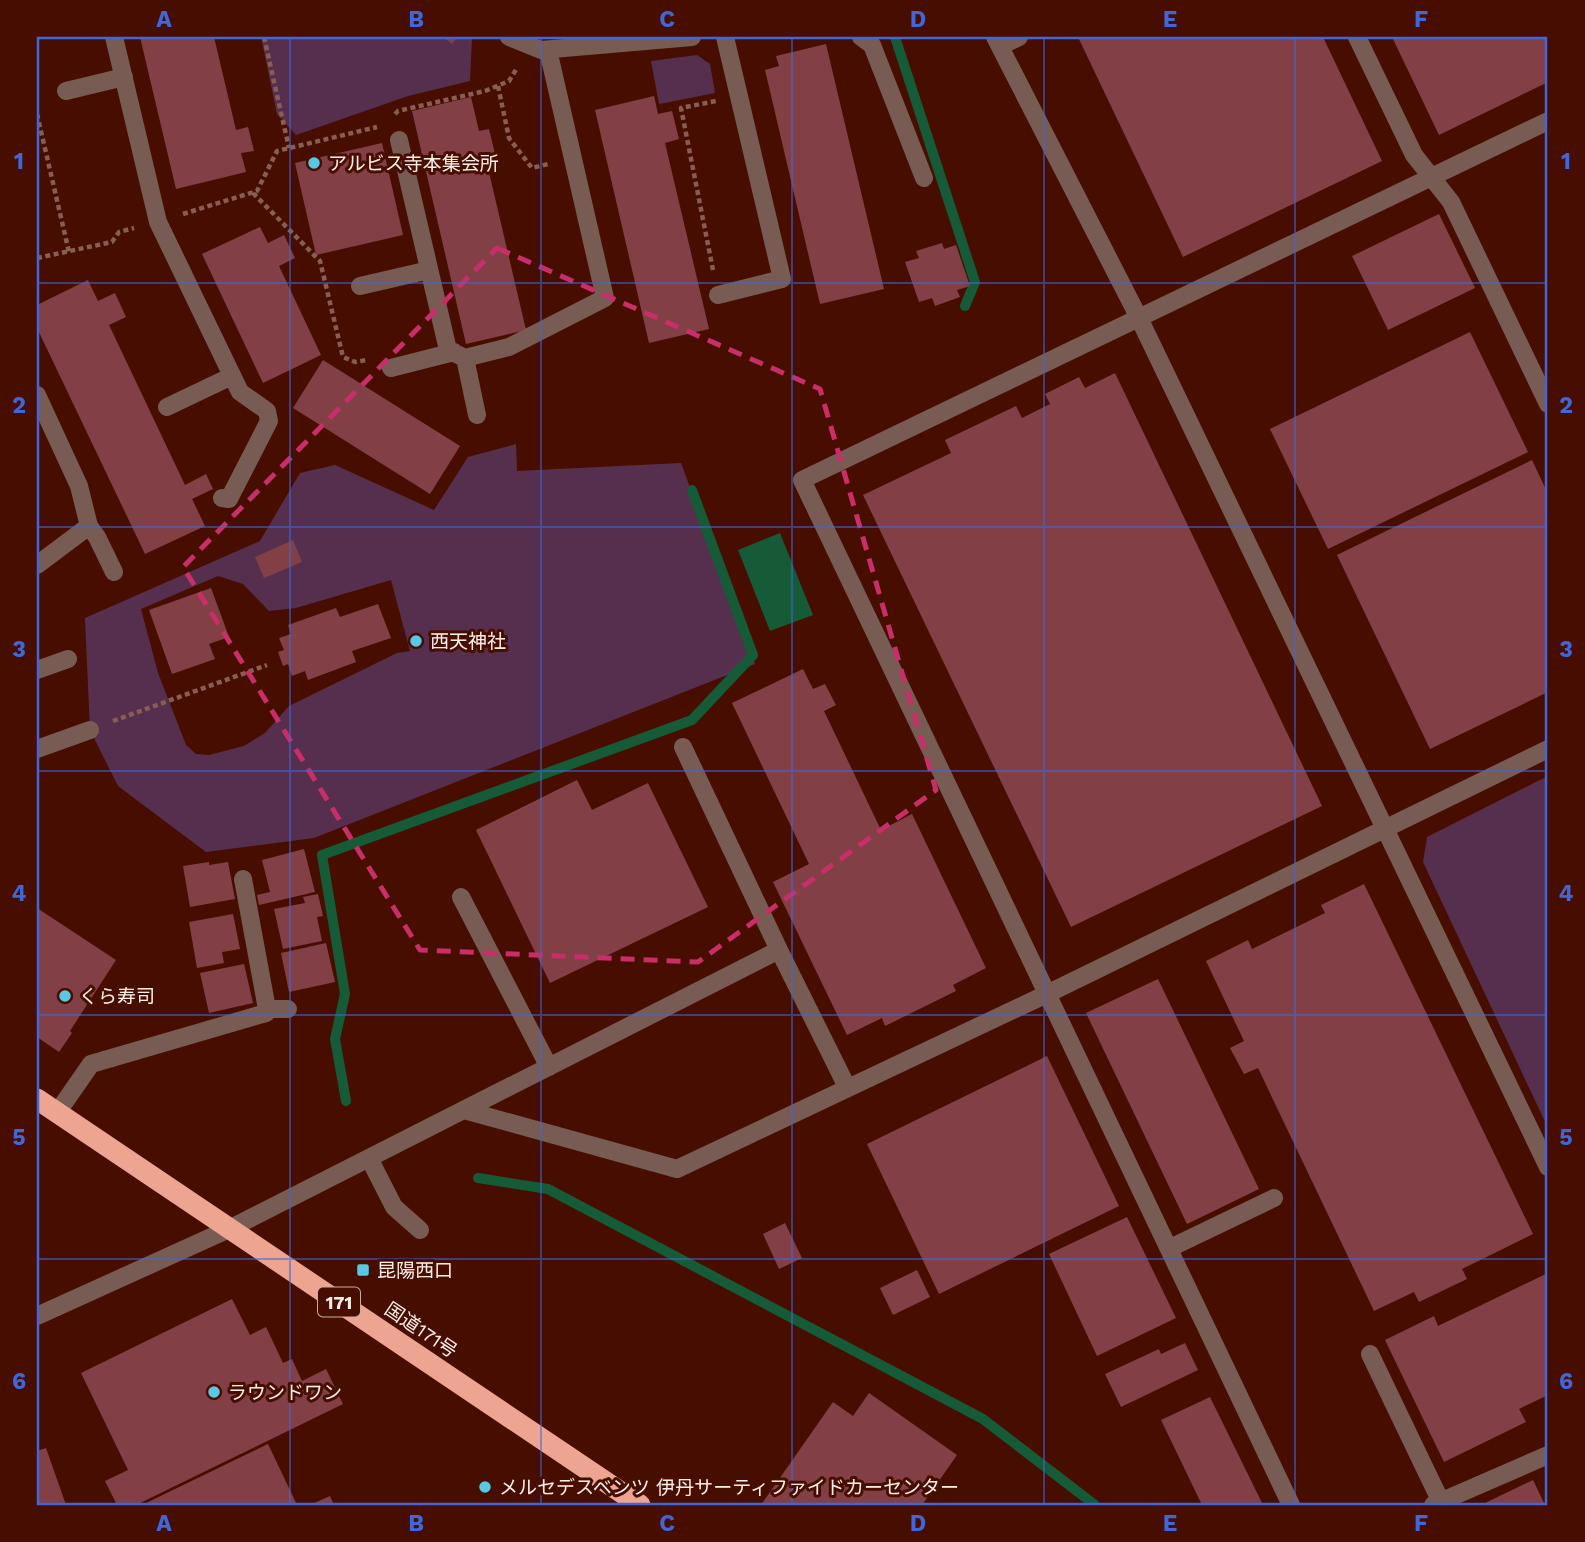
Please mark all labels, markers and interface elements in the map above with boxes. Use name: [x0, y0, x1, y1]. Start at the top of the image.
text: A: [156, 6, 172, 33]
text: B: [408, 6, 424, 33]
text: C: [659, 6, 675, 33]
text: D: [910, 6, 926, 33]
text: E: [1163, 6, 1177, 33]
text: F: [1414, 6, 1428, 33]
text: 1: [14, 148, 24, 175]
text: 1: [1561, 148, 1571, 175]
place label: アルビス寺本集会所: [328, 152, 499, 175]
marker: アルビス寺本集会所: [306, 155, 322, 171]
text: 2: [12, 392, 26, 419]
text: 2: [1559, 392, 1573, 419]
place label: 西天神社: [430, 630, 506, 653]
marker: 西天神社: [408, 633, 424, 649]
text: 3: [12, 636, 26, 663]
text: 3: [1559, 636, 1573, 663]
text: 4: [12, 880, 27, 907]
text: 4: [1559, 880, 1574, 907]
place label: くら寿司: [79, 985, 155, 1008]
marker: くら寿司: [57, 988, 73, 1004]
text: 5: [12, 1124, 26, 1151]
text: 5: [1559, 1124, 1573, 1151]
place label: 昆陽西口: [377, 1259, 453, 1282]
marker: 昆陽西口: [355, 1262, 371, 1278]
road number: 171: [318, 1288, 360, 1316]
street label: 国道171号: [380, 1297, 462, 1363]
text: 6: [12, 1368, 26, 1395]
text: 6: [1559, 1368, 1573, 1395]
place label: ラウンドワン: [228, 1381, 342, 1404]
marker: ラウンドワン: [206, 1384, 222, 1400]
place label: メルセデスベンツ 伊丹サーティファイドカーセンター: [499, 1476, 959, 1499]
marker: メルセデスベンツ 伊丹サーティファイドカーセンター: [477, 1479, 493, 1495]
text: A: [156, 1510, 172, 1537]
text: B: [408, 1510, 424, 1537]
text: C: [659, 1510, 675, 1537]
text: D: [910, 1510, 926, 1537]
text: E: [1163, 1510, 1177, 1537]
text: F: [1414, 1510, 1428, 1537]

